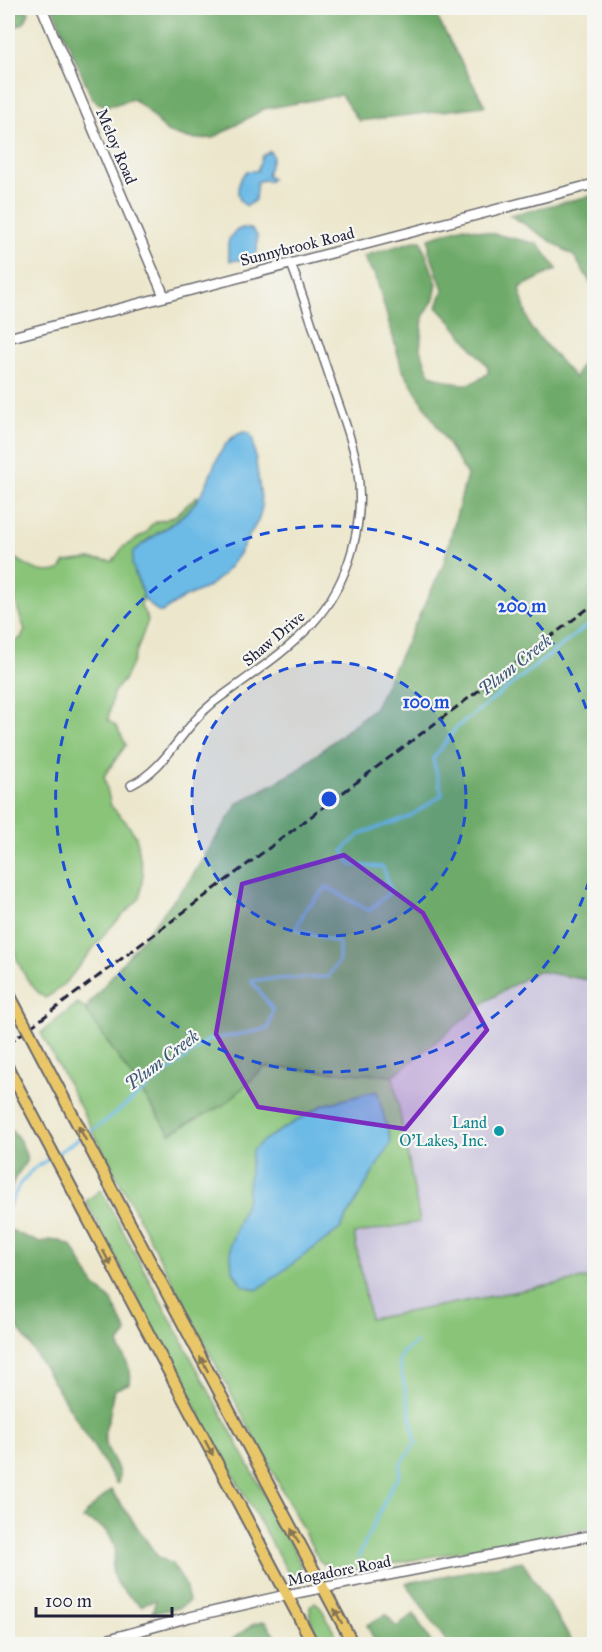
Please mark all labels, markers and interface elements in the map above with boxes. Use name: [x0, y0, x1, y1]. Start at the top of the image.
street label: Meloy Road: [92, 106, 141, 187]
street label: Sunnybrook Road: [238, 223, 356, 270]
text: 200 m: [498, 595, 547, 617]
street label: Shaw Drive: [238, 607, 309, 670]
water label: Plum Creek: [474, 630, 556, 700]
text: 100 m: [403, 691, 450, 713]
centre of rings: [319, 789, 339, 809]
water label: Plum Creek: [121, 1025, 203, 1095]
place label: Land O'Lakes, Inc.: [399, 1113, 487, 1150]
one-way arrow: [77, 1124, 86, 1141]
marker: Land O'Lakes, Inc.: [492, 1124, 506, 1138]
one-way arrow: [102, 1249, 112, 1266]
one-way arrow: [199, 1355, 209, 1372]
one-way arrow: [204, 1440, 214, 1457]
one-way arrow: [290, 1527, 300, 1544]
street label: Mogadore Road: [286, 1551, 393, 1591]
scale bar: [36, 1580, 172, 1618]
text: 100 m: [45, 1590, 92, 1612]
one-way arrow: [333, 1607, 343, 1624]

